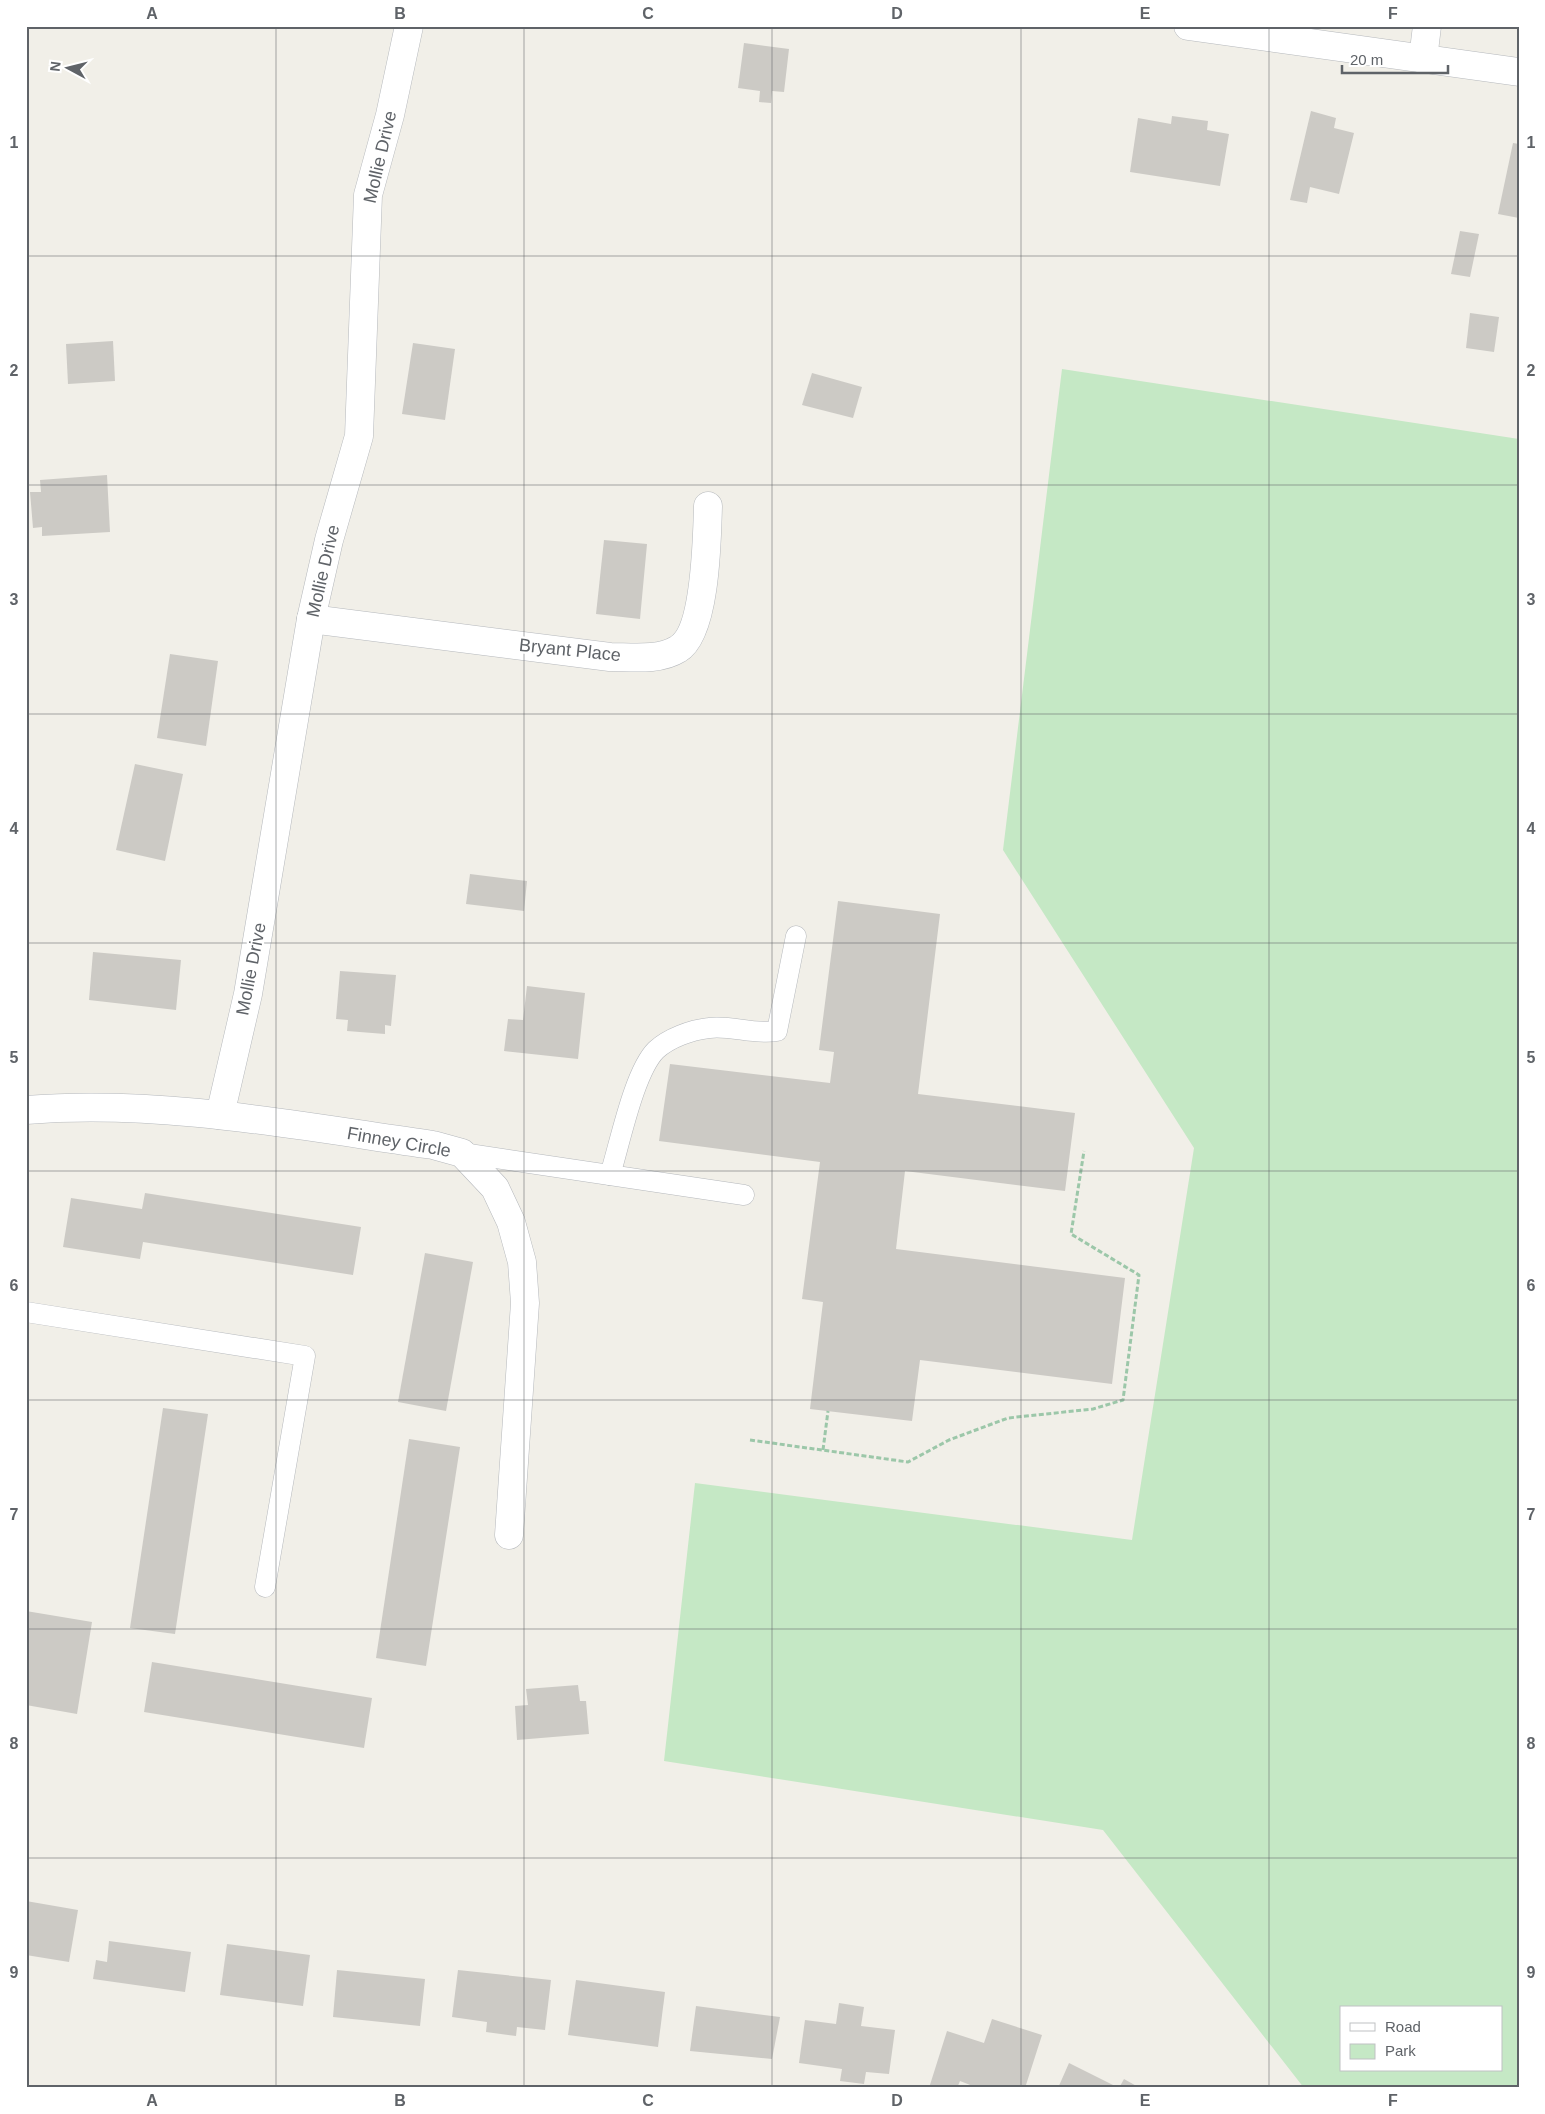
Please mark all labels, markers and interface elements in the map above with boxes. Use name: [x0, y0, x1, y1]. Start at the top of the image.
text: A: [146, 5, 158, 22]
text: B: [394, 5, 406, 22]
text: C: [642, 5, 654, 22]
text: D: [891, 5, 903, 22]
text: E: [1140, 5, 1151, 22]
text: F: [1388, 5, 1398, 22]
north arrow: [42, 42, 92, 92]
scale bar: [1342, 42, 1449, 74]
text: 20 m: [1350, 51, 1383, 68]
text: N: [47, 60, 64, 72]
street label: Mollie Drive: [360, 109, 400, 205]
text: 1: [10, 134, 19, 151]
text: 1: [1527, 134, 1536, 151]
text: 2: [10, 362, 19, 379]
text: 2: [1527, 362, 1536, 379]
street label: Mollie Drive: [303, 523, 343, 619]
text: 3: [10, 591, 19, 608]
text: 3: [1527, 591, 1536, 608]
street label: Bryant Place: [518, 635, 622, 665]
text: 4: [10, 820, 19, 837]
text: 4: [1527, 820, 1536, 837]
street label: Mollie Drive: [232, 921, 270, 1017]
text: 5: [10, 1049, 19, 1066]
text: 5: [1527, 1049, 1536, 1066]
street label: Finney Circle: [346, 1123, 452, 1161]
text: 6: [10, 1277, 19, 1294]
text: 6: [1527, 1277, 1536, 1294]
text: 7: [10, 1506, 19, 1523]
text: 7: [1527, 1506, 1536, 1523]
text: 8: [10, 1735, 19, 1752]
text: 8: [1527, 1735, 1536, 1752]
text: 9: [10, 1964, 19, 1981]
text: 9: [1527, 1964, 1536, 1981]
legend: [1340, 2006, 1502, 2072]
text: Road: [1385, 2018, 1421, 2035]
text: Park: [1385, 2042, 1416, 2059]
text: A: [146, 2092, 158, 2109]
text: B: [394, 2092, 406, 2109]
text: C: [642, 2092, 654, 2109]
text: D: [891, 2092, 903, 2109]
text: E: [1140, 2092, 1151, 2109]
text: F: [1388, 2092, 1398, 2109]

